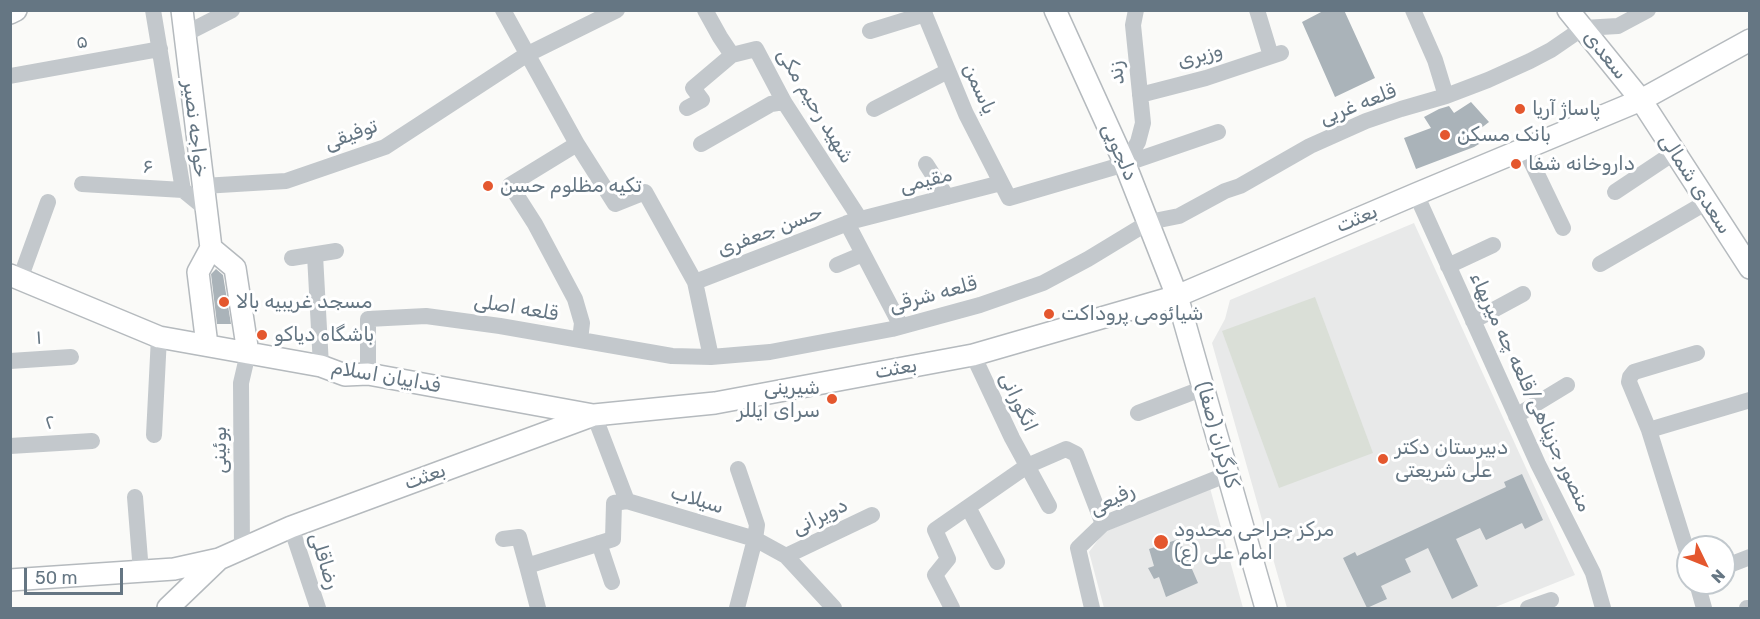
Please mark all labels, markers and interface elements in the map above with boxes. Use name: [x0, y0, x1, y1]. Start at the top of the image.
street label: سعدی: [1578, 25, 1632, 85]
street label: ۵: [74, 29, 90, 55]
street label: وزیری: [1175, 38, 1225, 74]
street label: شهید رحیم مکی: [771, 44, 859, 168]
street label: یاسمن: [957, 60, 1001, 118]
street label: زند: [1104, 60, 1130, 86]
street label: خواجه نصیر: [177, 79, 213, 179]
street label: قلعه غربی: [1316, 79, 1400, 131]
place label: پاساژ آریا: [1532, 97, 1601, 121]
marker: پاساژ آریا: [1513, 102, 1527, 116]
street label: توفیقی: [321, 114, 381, 156]
street label: دلجویی: [1096, 120, 1142, 184]
place label: بانک مسکن: [1457, 123, 1551, 147]
marker: بانک مسکن: [1438, 128, 1452, 142]
street label: سعدی شمالی: [1654, 129, 1736, 239]
place label: داروخانه شفا: [1528, 152, 1635, 176]
street label: ۶: [142, 155, 154, 179]
marker: داروخانه شفا: [1509, 157, 1523, 171]
street label: مقیمی: [897, 163, 955, 199]
place label: تکیه مظلوم حسن: [500, 174, 642, 198]
marker: تکیه مظلوم حسن: [481, 179, 495, 193]
street label: حسن جعفری: [714, 200, 826, 262]
street label: بعثت: [1333, 200, 1381, 238]
street label: منصور جزپناهی/قلعه چه میربهاء: [1464, 268, 1596, 516]
street label: قلعه شرقی: [886, 272, 980, 318]
street label: قلعه اصلی: [472, 289, 560, 327]
place label: مسجد غریبیه بالا: [236, 290, 372, 314]
marker: مسجد غریبیه بالا: [217, 295, 231, 309]
place label: شیائومی پروداکت: [1061, 302, 1203, 326]
marker: شیائومی پروداکت: [1042, 307, 1056, 321]
place label: باشگاه دیاکو: [274, 323, 374, 347]
street label: ۱: [35, 326, 43, 350]
marker: باشگاه دیاکو: [255, 328, 269, 342]
street label: بعثت: [873, 353, 919, 385]
street label: فداییان اسلام: [330, 356, 442, 398]
street label: انگورانی: [994, 368, 1042, 436]
place label: شیرینی سرای ایللر: [737, 376, 820, 423]
street label: کارگران (صفا): [1190, 379, 1244, 491]
marker: شیرینی سرای ایللر: [825, 392, 839, 406]
street label: ۲: [44, 411, 56, 435]
street label: بوئینی: [208, 426, 232, 474]
place label: دبیرستان دکتر علی شریعتی: [1395, 436, 1508, 483]
marker: دبیرستان دکتر علی شریعتی: [1376, 452, 1390, 466]
street label: بعثت: [401, 458, 449, 496]
street label: رفیعی: [1085, 478, 1139, 522]
street label: سیلاب: [667, 481, 727, 519]
street label: دویرانی: [788, 493, 852, 541]
place label: مرکز جراحی محدود امام علی (ع): [1174, 518, 1334, 565]
street label: رضاقلی: [304, 530, 344, 592]
marker: مرکز جراحی محدود امام علی (ع): [1152, 533, 1170, 551]
north arrow: [1676, 535, 1736, 595]
scale bar: [27, 556, 126, 594]
text: N: [1707, 566, 1729, 587]
text: 50 m: [35, 567, 78, 589]

